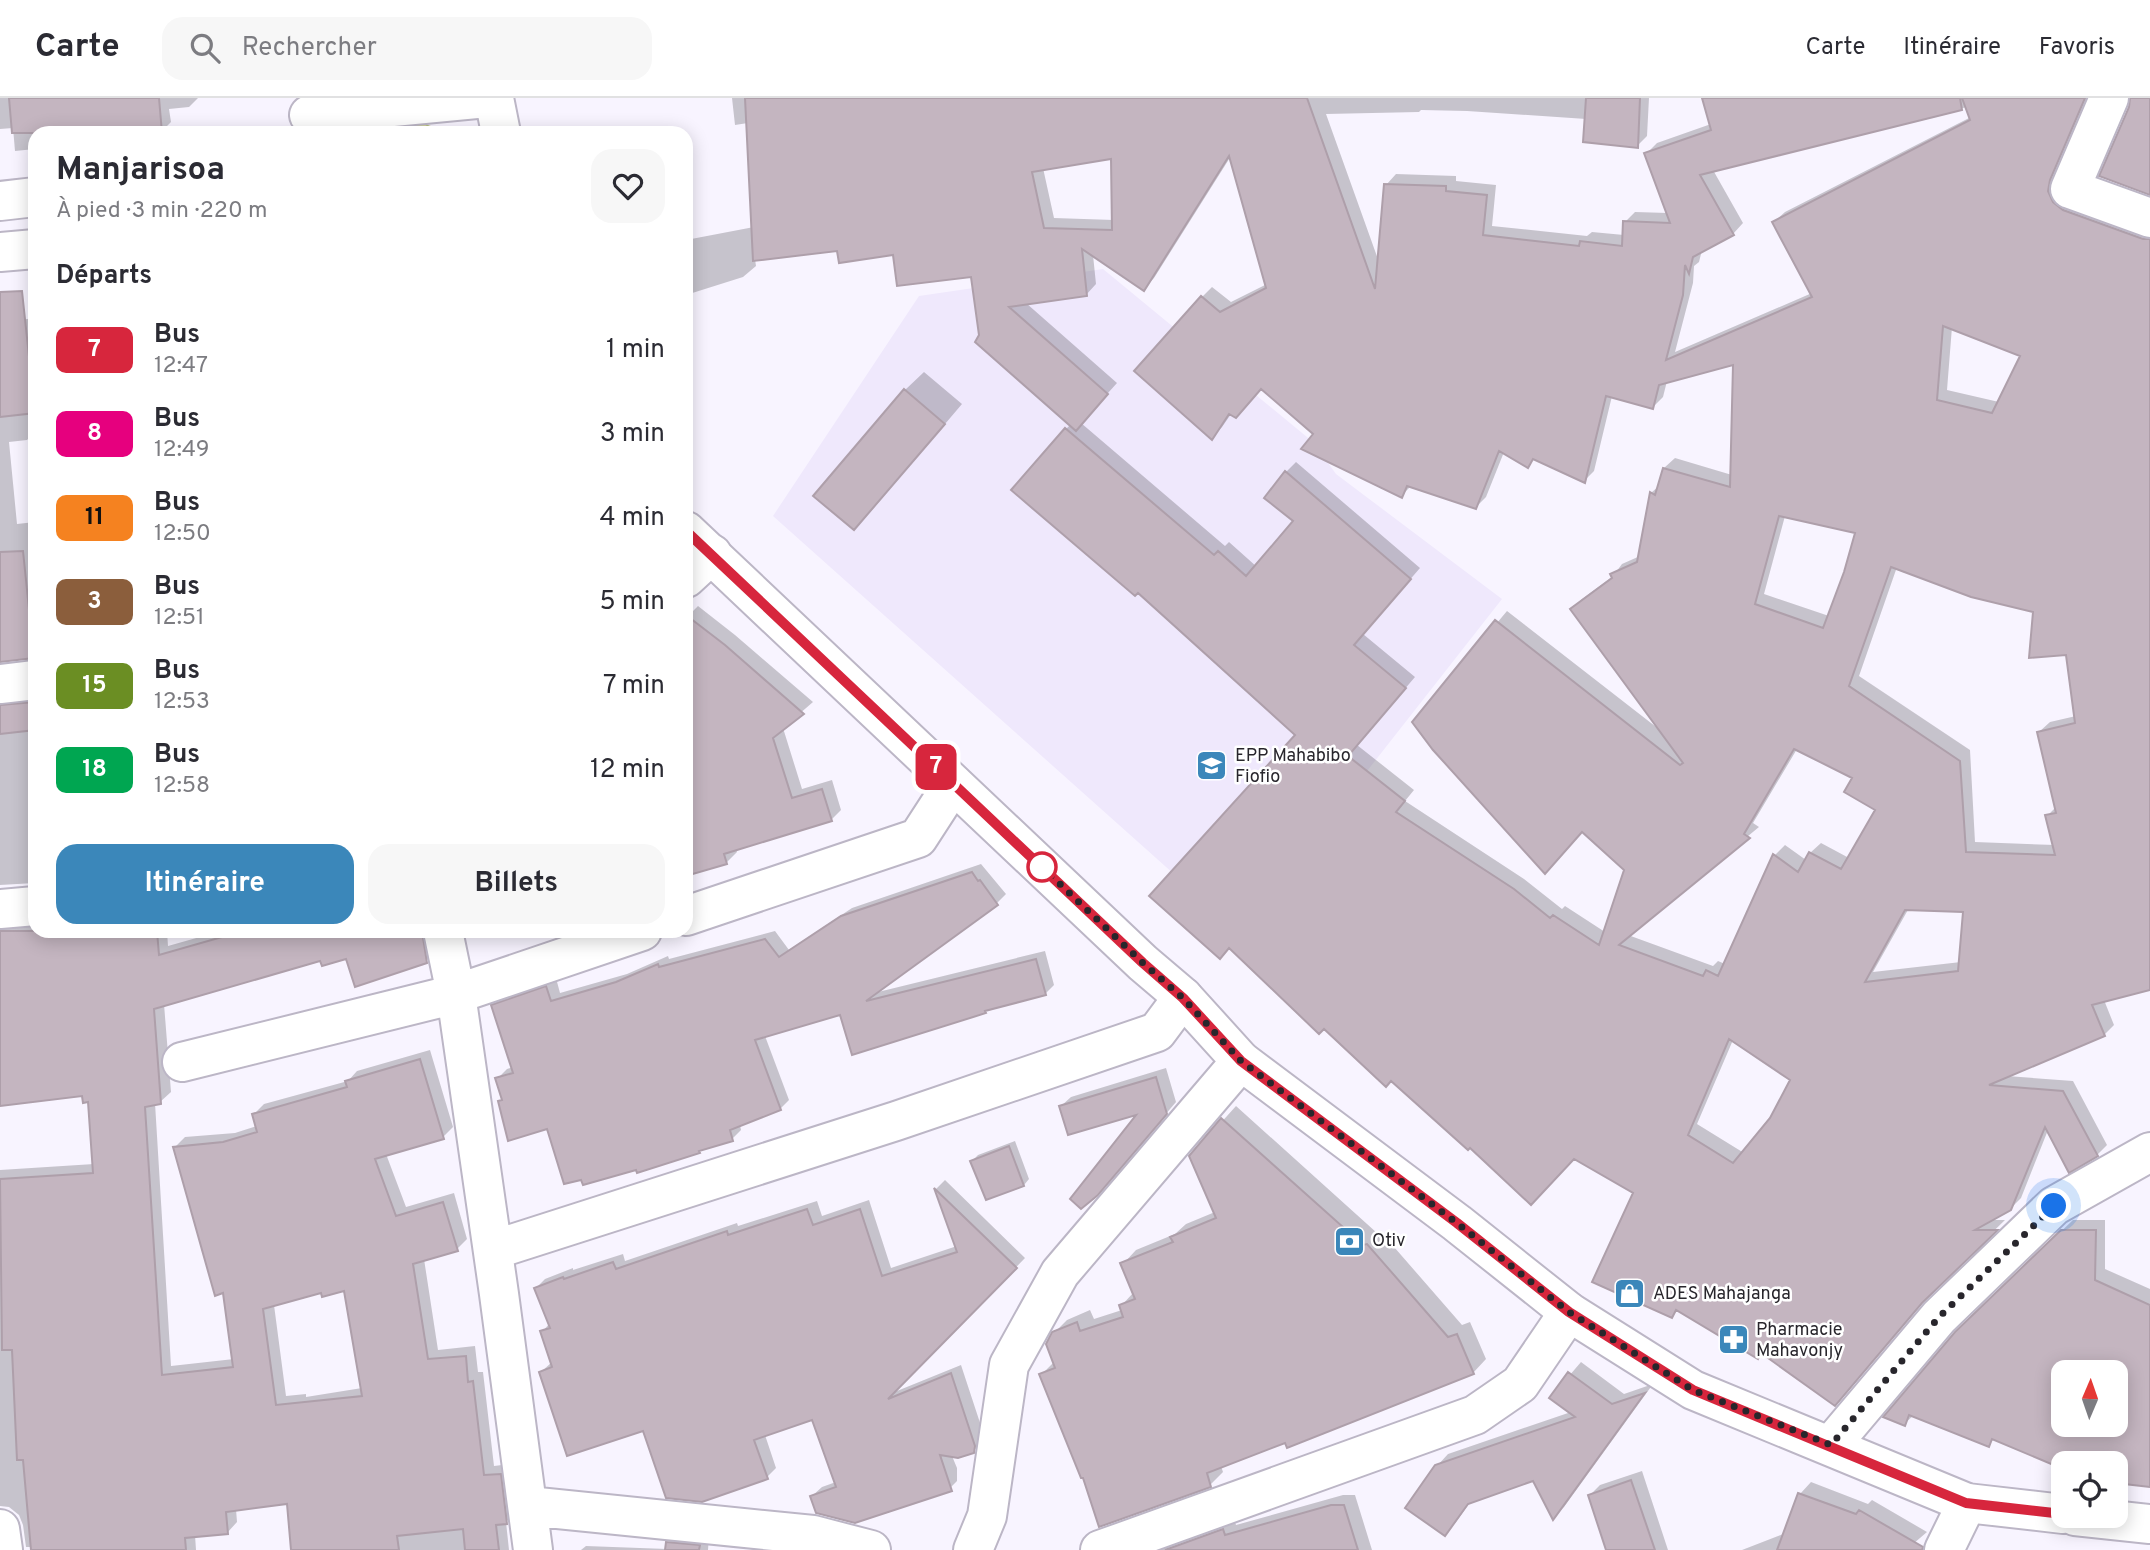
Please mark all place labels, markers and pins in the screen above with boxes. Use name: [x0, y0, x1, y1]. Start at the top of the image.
place label: EPP Mahabibo Fiofio: [1235, 745, 1351, 789]
school or university icon: EPP Mahabibo Fiofio: [1195, 749, 1229, 783]
unlabelled marker: [1027, 852, 1057, 882]
bank icon: Otiv: [1332, 1224, 1366, 1258]
place label: Otiv: [1372, 1230, 1405, 1253]
shop icon: ADES Mahajanga: [1613, 1277, 1647, 1311]
place label: ADES Mahajanga: [1653, 1283, 1791, 1306]
place label: Pharmacie Mahavonjy: [1756, 1319, 1843, 1363]
pharmacy icon: Pharmacie Mahavonjy: [1716, 1323, 1750, 1357]

